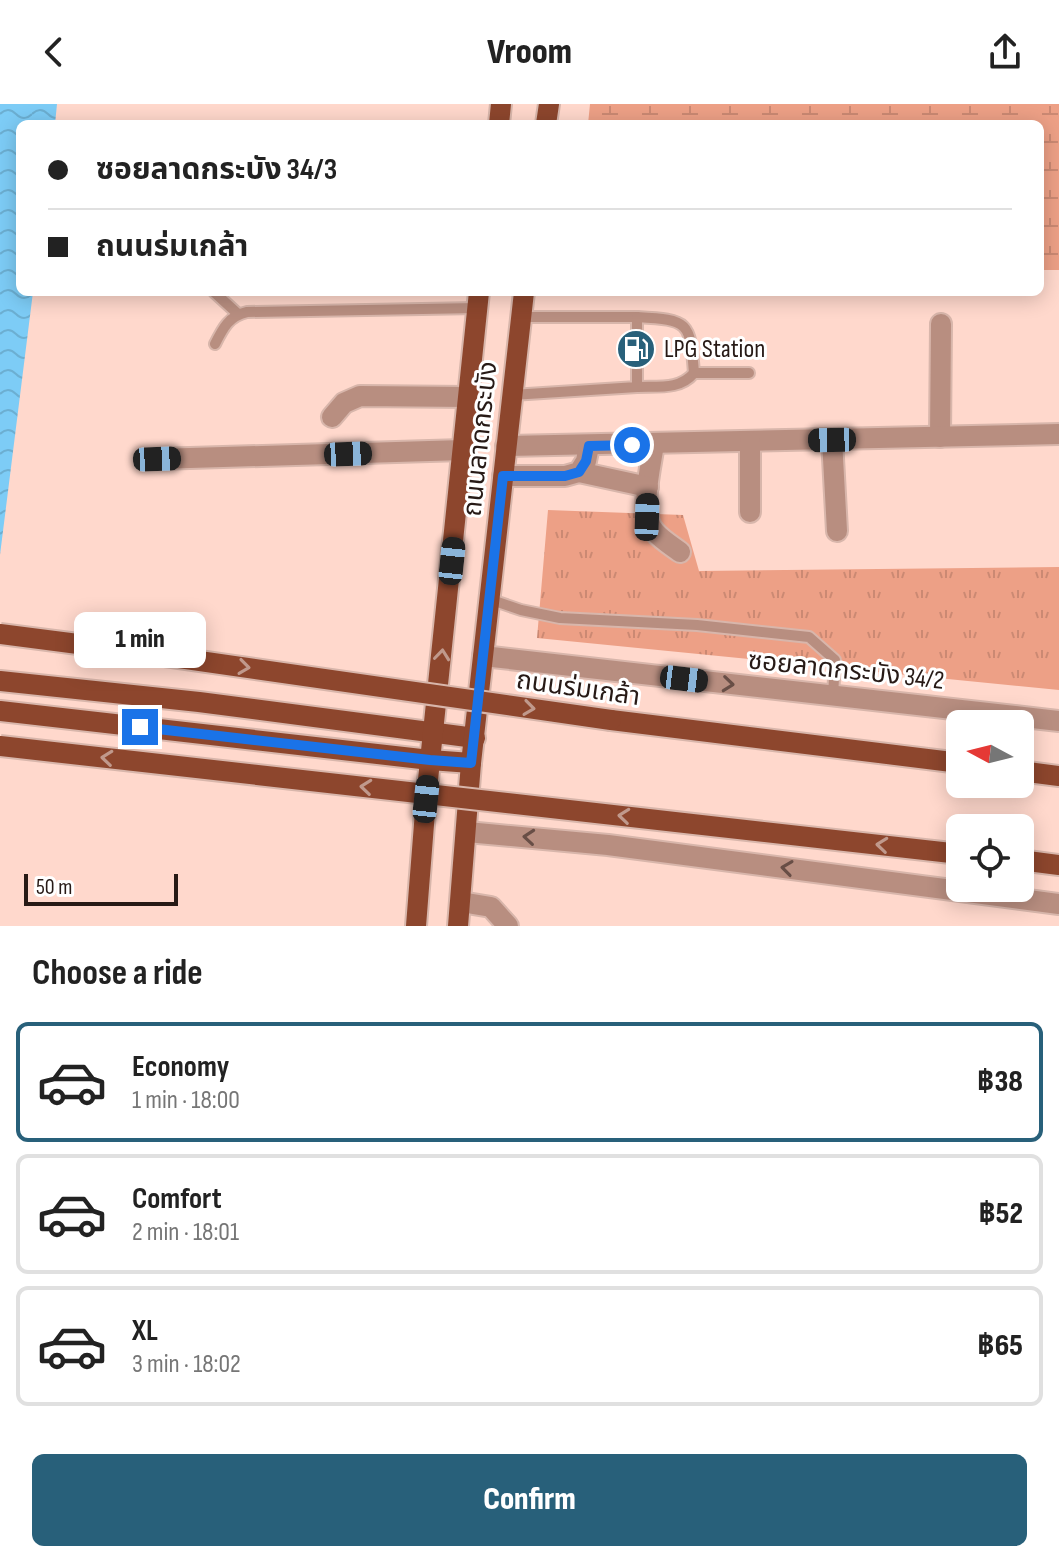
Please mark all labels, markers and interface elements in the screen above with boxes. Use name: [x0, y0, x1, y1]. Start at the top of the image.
icon: back: [32, 30, 76, 74]
icon: share: [983, 30, 1027, 74]
text: Vroom: [487, 31, 572, 74]
text: ซอยลาดกระบัง 34/3: [96, 152, 337, 188]
text: ถนนร่มเกล้า: [96, 229, 248, 265]
fuel station icon: LPG Station: [615, 328, 657, 370]
place label: LPG Station: [664, 334, 765, 365]
street label: ถนนลาดกระบัง: [457, 360, 505, 518]
route start: [614, 427, 650, 463]
car: [808, 428, 856, 452]
car: [324, 441, 372, 467]
car: [133, 446, 181, 472]
car: [634, 493, 660, 541]
car: [438, 536, 466, 586]
callout: 1 min: [74, 611, 206, 667]
text: 1 min: [115, 624, 165, 655]
street label: ซอยลาดกระบัง 34/2: [746, 645, 946, 697]
one-way arrow: [434, 648, 451, 661]
one-way arrow: [237, 658, 251, 675]
car: [659, 664, 709, 694]
street label: ถนนร่มเกล้า: [514, 665, 642, 713]
one-way arrow: [722, 676, 735, 693]
one-way arrow: [522, 699, 536, 716]
route end: [122, 709, 158, 745]
north arrow: [946, 710, 1034, 798]
map controls: [946, 710, 1034, 902]
one-way arrow: [100, 750, 113, 767]
car: [412, 774, 440, 824]
one-way arrow: [359, 779, 372, 796]
one-way arrow: [617, 808, 630, 825]
button: locate: [946, 814, 1034, 902]
one-way arrow: [522, 829, 535, 846]
one-way arrow: [876, 836, 889, 853]
one-way arrow: [780, 860, 794, 877]
scale bar: [24, 870, 178, 906]
text: 50 m: [36, 874, 72, 901]
text: Choose a ride: [32, 952, 203, 995]
icon: car: [36, 1046, 108, 1118]
text: Economy: [132, 1049, 229, 1085]
text: ฿38: [977, 1064, 1023, 1100]
text: 1 min · 18:00: [132, 1085, 240, 1116]
icon: car: [36, 1178, 108, 1250]
text: Comfort: [132, 1181, 222, 1217]
text: ฿52: [978, 1196, 1023, 1232]
text: 2 min · 18:01: [132, 1217, 239, 1248]
icon: car: [36, 1310, 108, 1382]
text: XL: [132, 1313, 158, 1349]
text: ฿65: [977, 1328, 1023, 1364]
text: 3 min · 18:02: [132, 1349, 241, 1380]
button: Confirm: [32, 1454, 1027, 1546]

